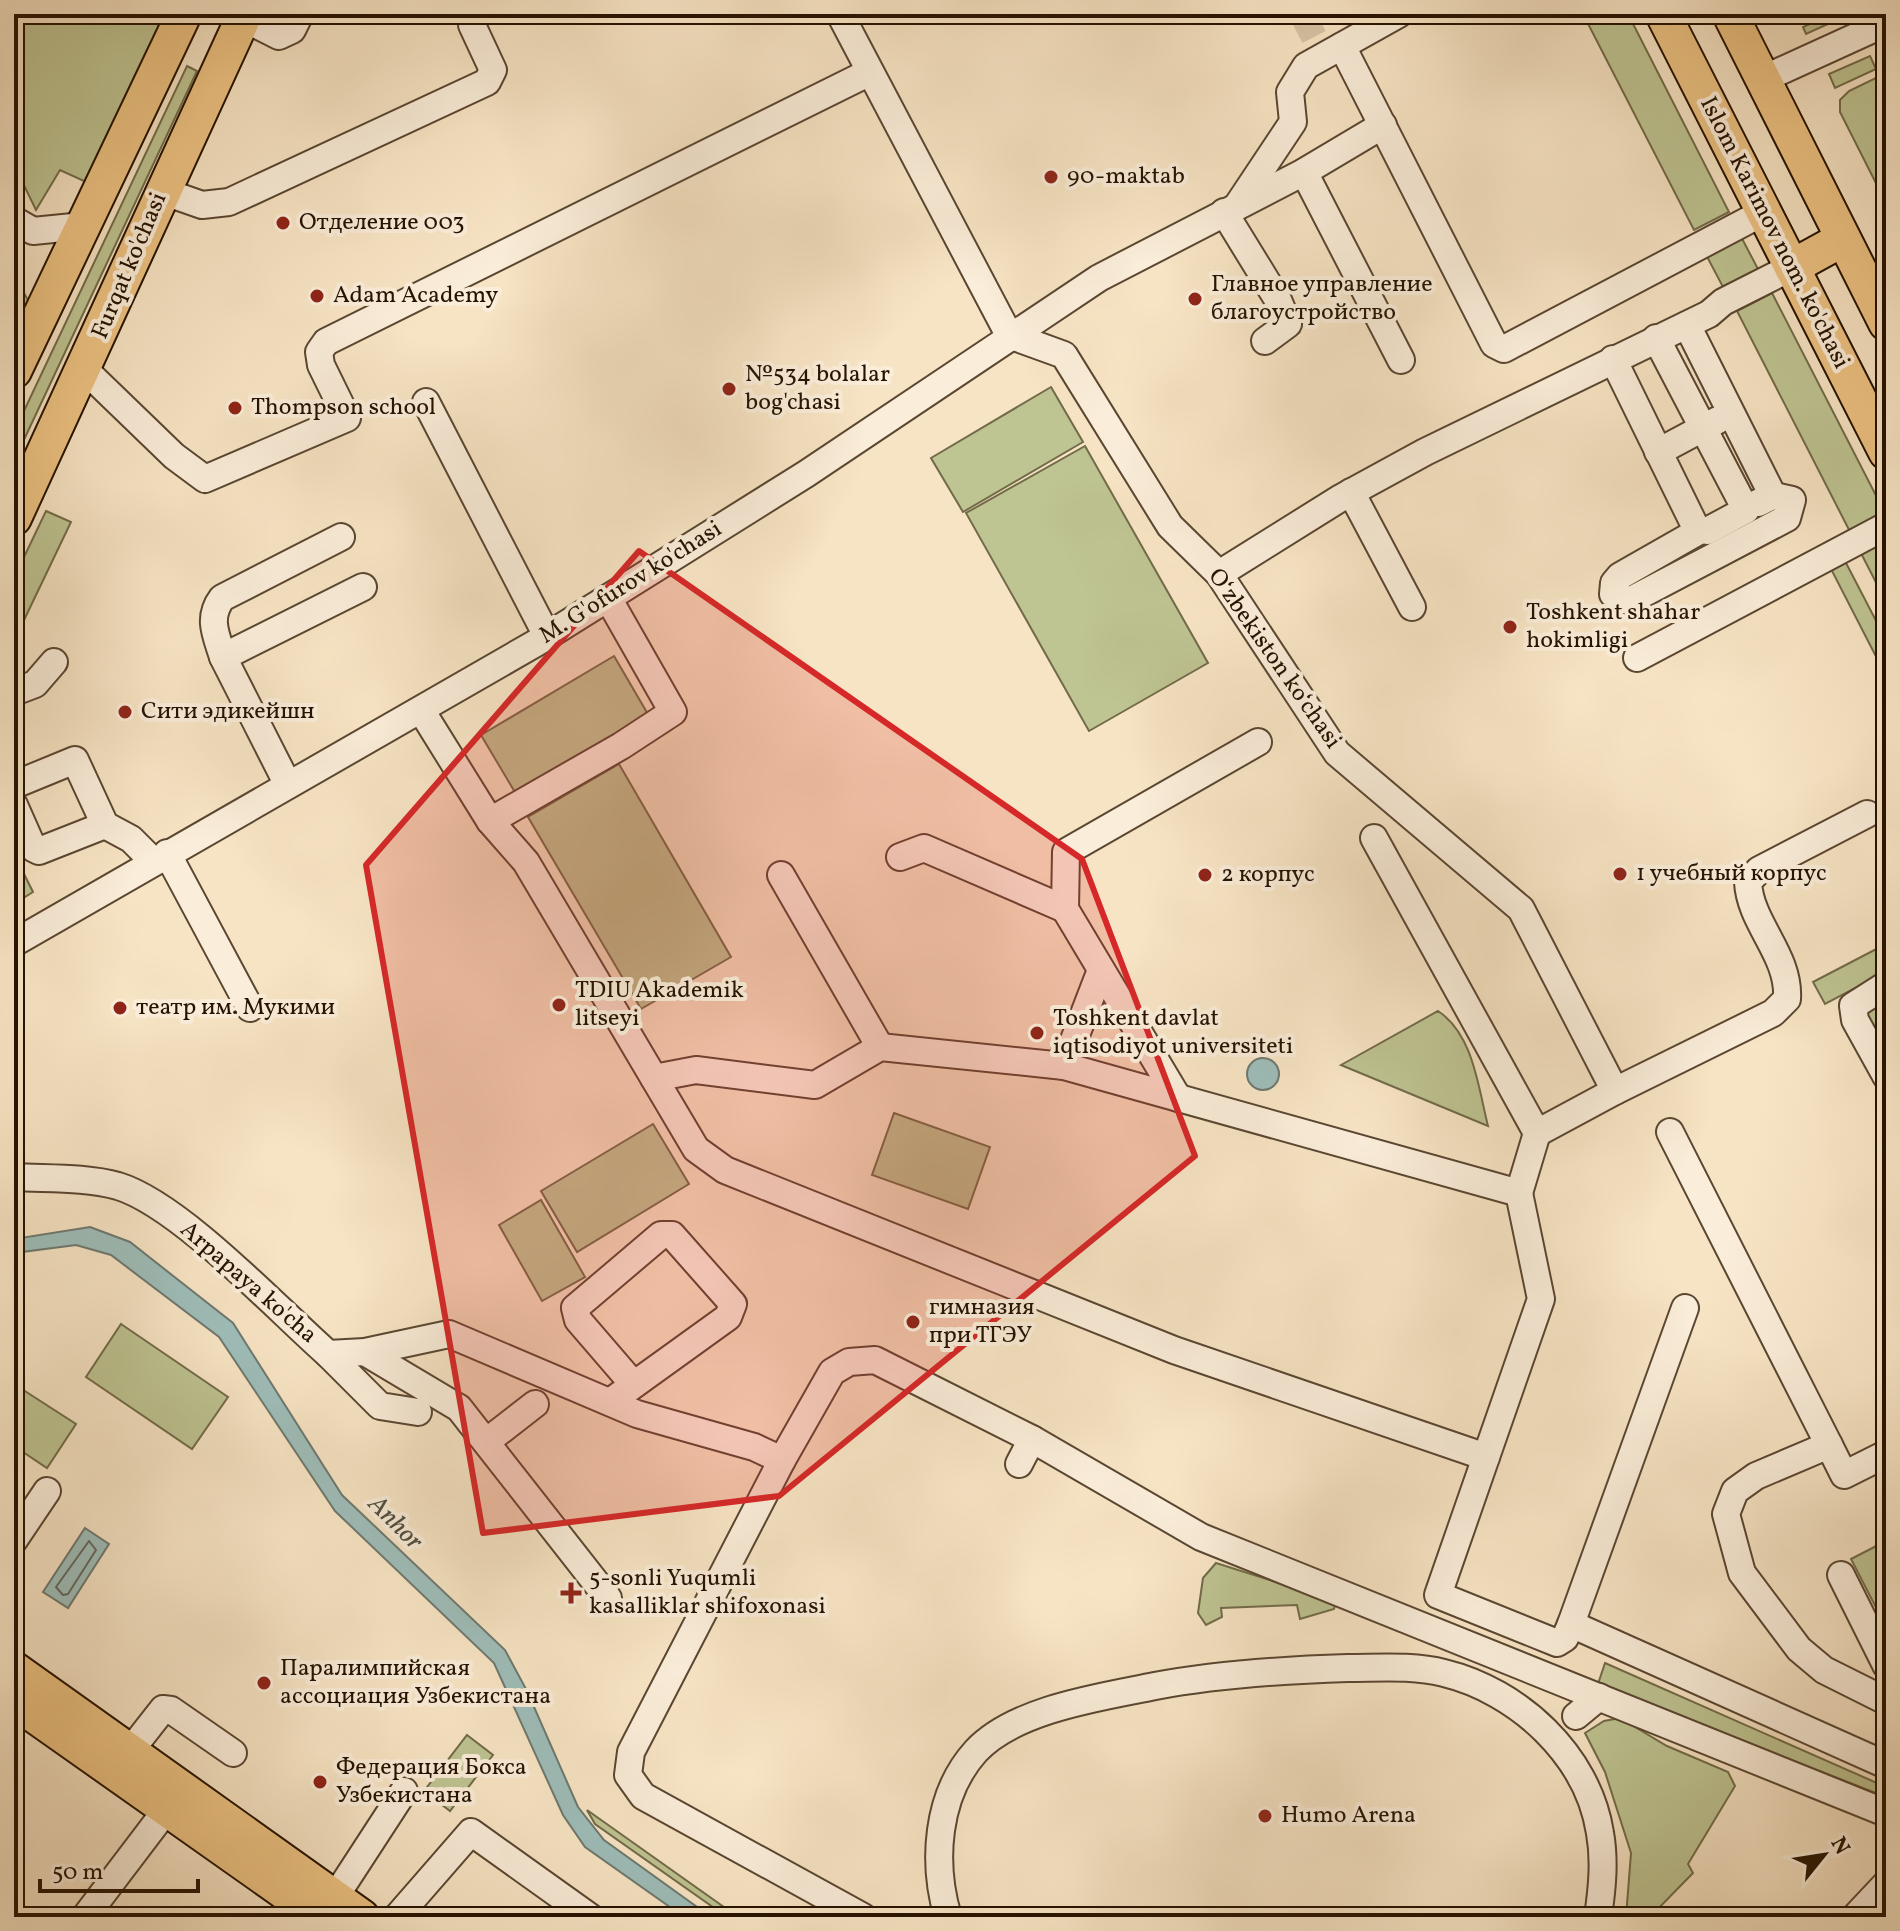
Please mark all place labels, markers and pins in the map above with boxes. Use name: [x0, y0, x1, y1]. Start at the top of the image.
place label: 90-maktab: [1067, 160, 1185, 194]
marker: 90-maktab: [1042, 168, 1060, 186]
place label: Отделение 003: [299, 206, 465, 240]
marker: Отделение 003: [274, 214, 292, 232]
place label: Главное управление благоустройство: [1211, 268, 1433, 330]
place label: Adam Academy: [333, 279, 498, 313]
marker: Adam Academy: [308, 287, 326, 305]
marker: Главное управление благоустройство: [1186, 290, 1204, 308]
place label: №534 bolalar bog'chasi: [745, 358, 890, 420]
marker: №534 bolalar bog'chasi: [720, 380, 738, 398]
place label: Thompson school: [251, 391, 436, 425]
marker: Thompson school: [226, 399, 244, 417]
place label: Toshkent shahar hokimligi: [1526, 596, 1700, 658]
marker: Toshkent shahar hokimligi: [1501, 618, 1519, 636]
place label: Сити эдикейшн: [141, 695, 315, 729]
marker: Сити эдикейшн: [116, 703, 134, 721]
place label: 1 учебный корпус: [1636, 857, 1827, 891]
place label: 2 корпус: [1221, 858, 1315, 892]
marker: 1 учебный корпус: [1611, 865, 1629, 883]
marker: 2 корпус: [1196, 866, 1214, 884]
place label: TDIU Akademik litseyi: [575, 974, 744, 1036]
place label: театр им. Мукими: [136, 991, 335, 1025]
marker: TDIU Akademik litseyi: [550, 996, 568, 1014]
marker: театр им. Мукими: [111, 999, 129, 1017]
place label: Toshkent davlat iqtisodiyot universiteti: [1053, 1002, 1293, 1064]
marker: Toshkent davlat iqtisodiyot universiteti: [1028, 1024, 1046, 1042]
place label: гимназия при ТГЭУ: [929, 1291, 1035, 1353]
marker: гимназия при ТГЭУ: [904, 1313, 922, 1331]
place label: 5-sonli Yuqumli kasalliklar shifoxonasi: [589, 1562, 826, 1624]
marker: 5-sonli Yuqumli kasalliklar shifoxonasi: [560, 1582, 582, 1604]
place label: Паралимпийская ассоциация Узбекистана: [280, 1652, 551, 1714]
marker: Паралимпийская ассоциация Узбекистана: [255, 1674, 273, 1692]
place label: Федерация Бокса Узбекистана: [336, 1751, 527, 1813]
marker: Федерация Бокса Узбекистана: [311, 1773, 329, 1791]
place label: Humo Arena: [1281, 1799, 1416, 1833]
marker: Humo Arena: [1256, 1807, 1274, 1825]

